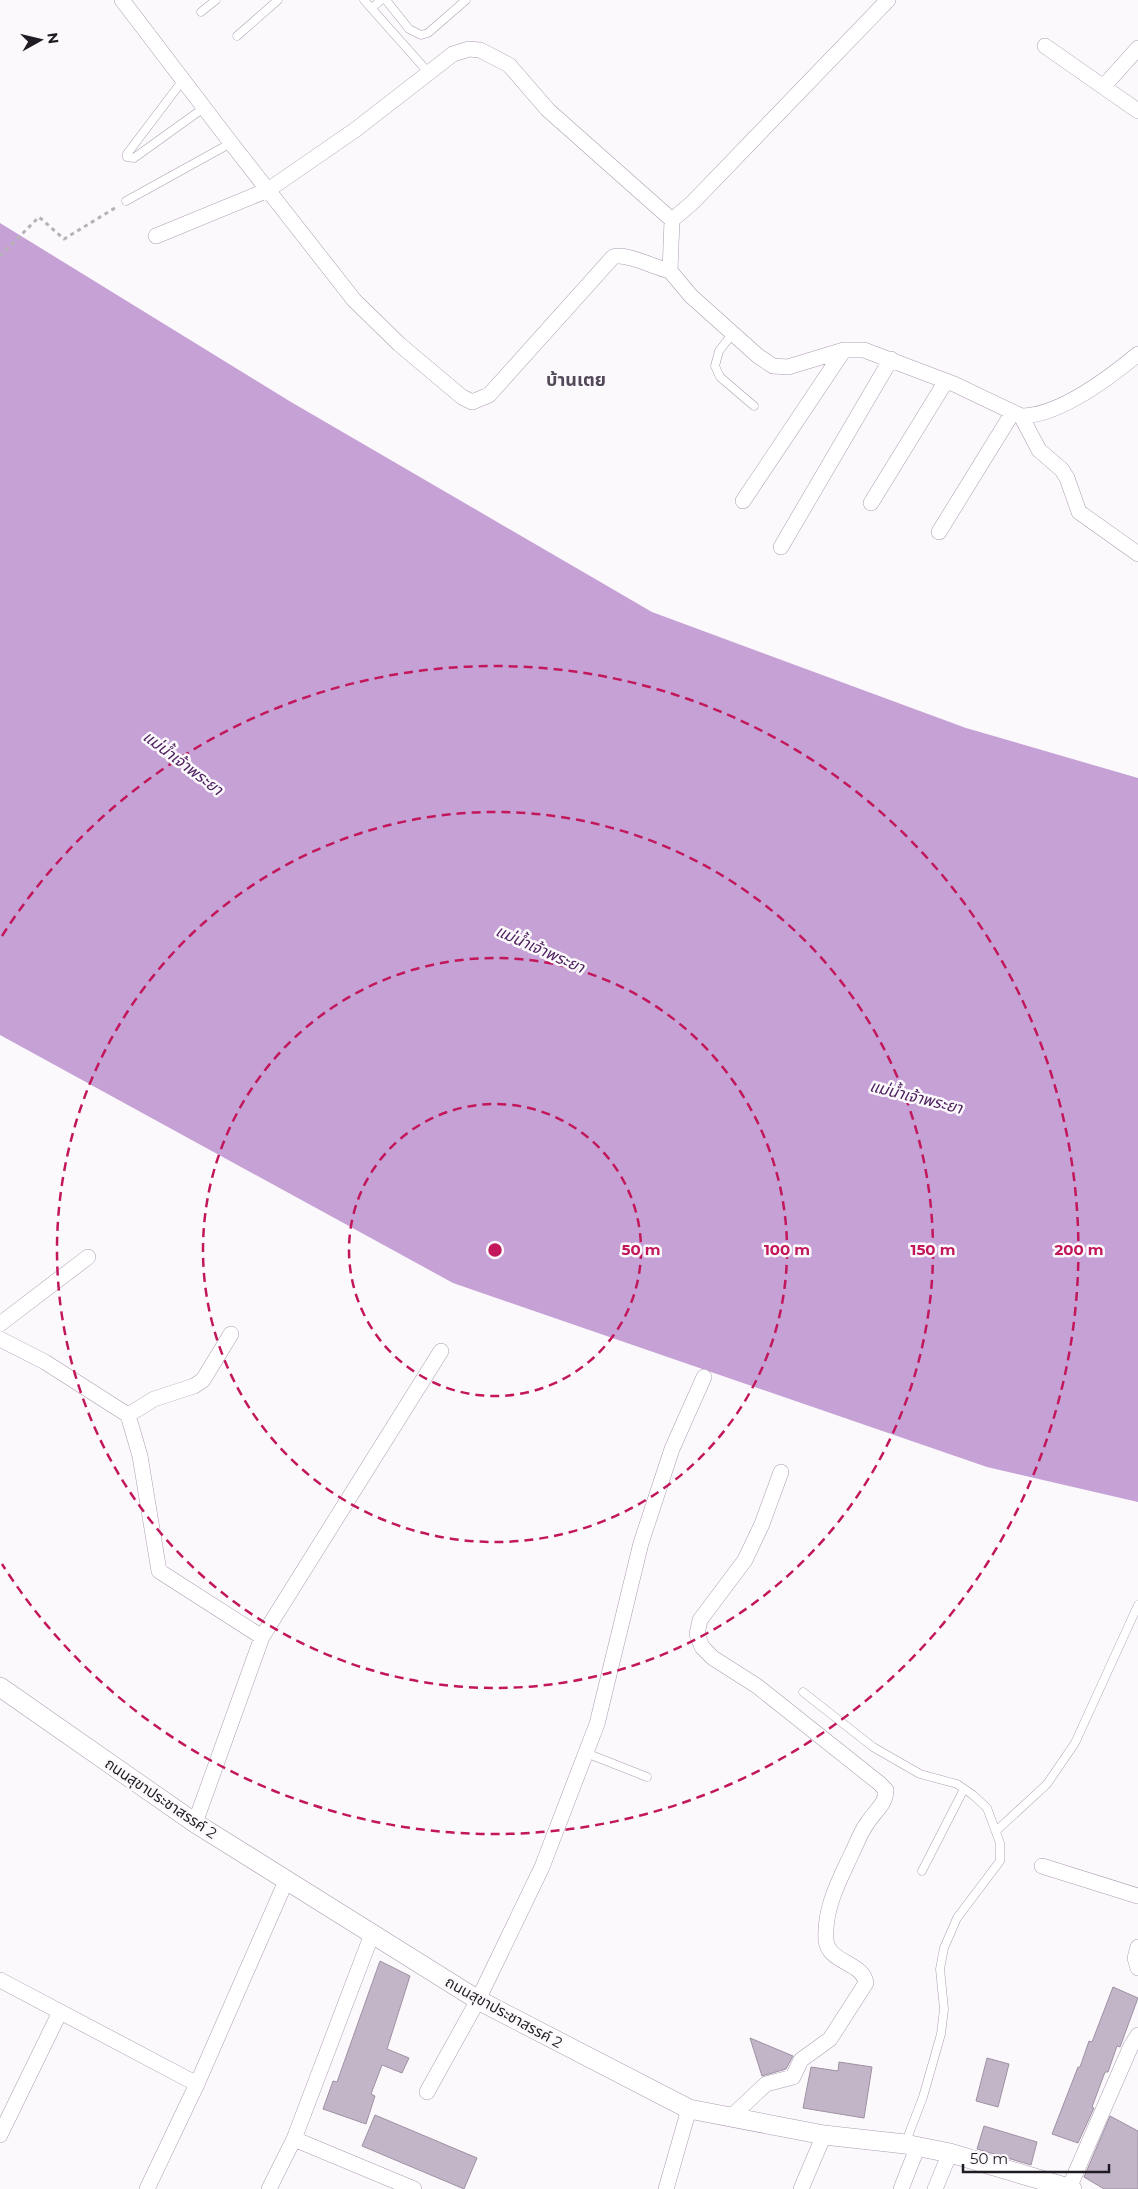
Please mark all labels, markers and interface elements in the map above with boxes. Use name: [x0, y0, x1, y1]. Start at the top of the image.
north arrow: [15, 15, 65, 65]
text: N: [43, 31, 63, 45]
district label: บ้านเตย: [546, 369, 606, 391]
water label: แม่น้ำเจ้าพระยา: [139, 725, 229, 800]
water label: แม่น้ำเจ้าพระยา: [493, 919, 589, 978]
water label: แม่น้ำเจ้าพระยา: [868, 1074, 966, 1118]
text: 50 m: [621, 1240, 661, 1259]
text: 100 m: [764, 1240, 810, 1259]
text: 150 m: [911, 1240, 955, 1259]
text: 200 m: [1054, 1240, 1104, 1259]
centre of rings: [486, 1241, 504, 1259]
street label: ถนนสุขาประชาสรรค์ 2: [101, 1754, 221, 1842]
street label: ถนนสุขาประชาสรรค์ 2: [442, 1972, 566, 2052]
scale bar: [963, 2142, 1109, 2174]
text: 50 m: [970, 2149, 1008, 2168]

